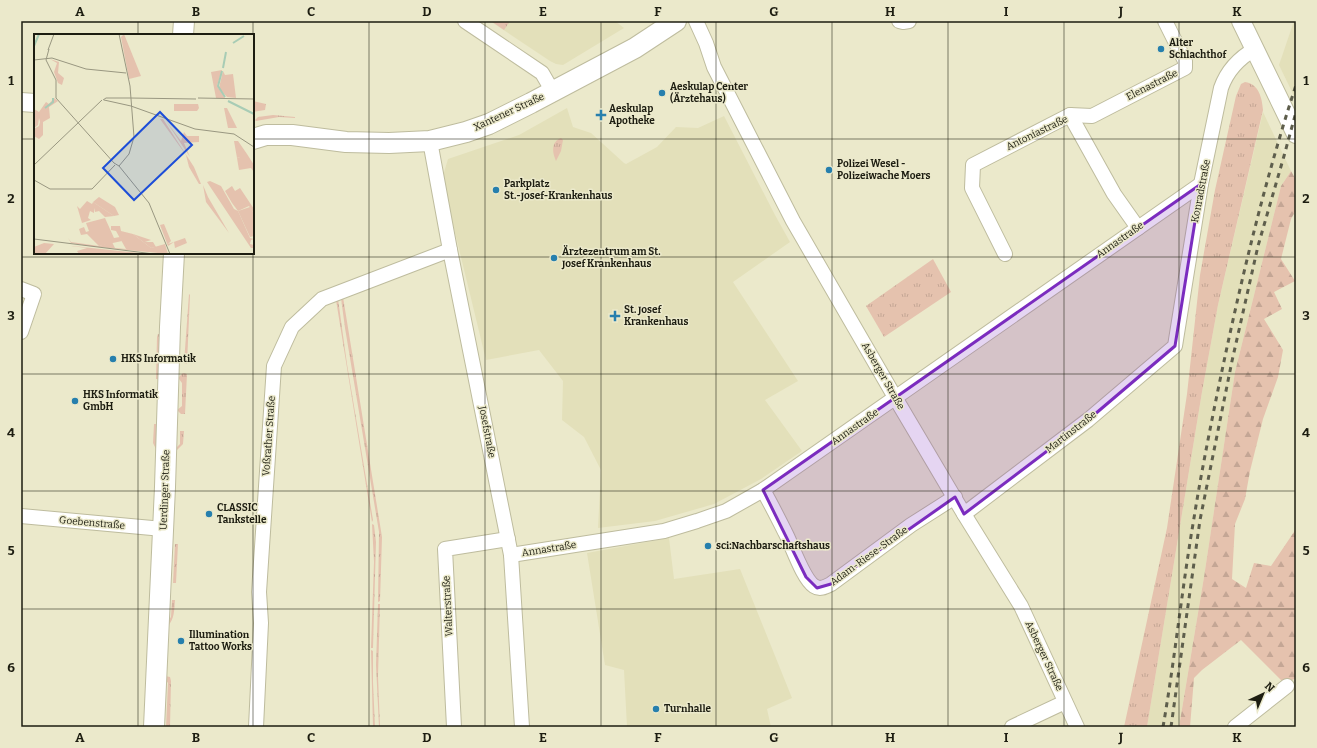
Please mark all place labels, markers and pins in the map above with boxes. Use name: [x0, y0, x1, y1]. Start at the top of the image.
place label: Alter Schlachthof: [1169, 37, 1227, 61]
marker: Alter Schlachthof: [1156, 44, 1166, 54]
place label: Aeskulap Center (Ärztehaus): [670, 81, 748, 105]
marker: Aeskulap Center (Ärztehaus): [657, 88, 667, 98]
place label: Aeskulap Apotheke: [609, 103, 655, 127]
marker: Aeskulap Apotheke: [596, 110, 606, 120]
place label: Polizei Wesel - Polizeiwache Moers: [837, 158, 931, 182]
marker: Polizei Wesel - Polizeiwache Moers: [824, 165, 834, 175]
place label: Parkplatz St.-Josef-Krankenhaus: [504, 178, 613, 202]
marker: Parkplatz St.-Josef-Krankenhaus: [491, 185, 501, 195]
place label: Ärztezentrum am St. Josef Krankenhaus: [561, 245, 661, 270]
marker: Ärztezentrum am St. Josef Krankenhaus: [549, 253, 559, 263]
place label: St. Josef Krankenhaus: [624, 304, 688, 328]
marker: St. Josef Krankenhaus: [609, 310, 621, 322]
place label: HKS Informatik: [121, 353, 196, 365]
marker: HKS Informatik: [108, 354, 118, 364]
place label: HKS Informatik GmbH: [83, 389, 158, 413]
marker: HKS Informatik GmbH: [70, 396, 80, 406]
place label: CLASSIC Tankstelle: [217, 502, 267, 526]
marker: CLASSIC Tankstelle: [204, 509, 214, 519]
place label: sci:Nachbarschaftshaus: [716, 540, 830, 552]
marker: sci:Nachbarschaftshaus: [703, 541, 713, 551]
place label: Illumination Tattoo Works: [189, 629, 252, 653]
marker: Illumination Tattoo Works: [176, 636, 186, 646]
place label: Turnhalle: [664, 703, 712, 715]
marker: Turnhalle: [651, 704, 661, 714]

